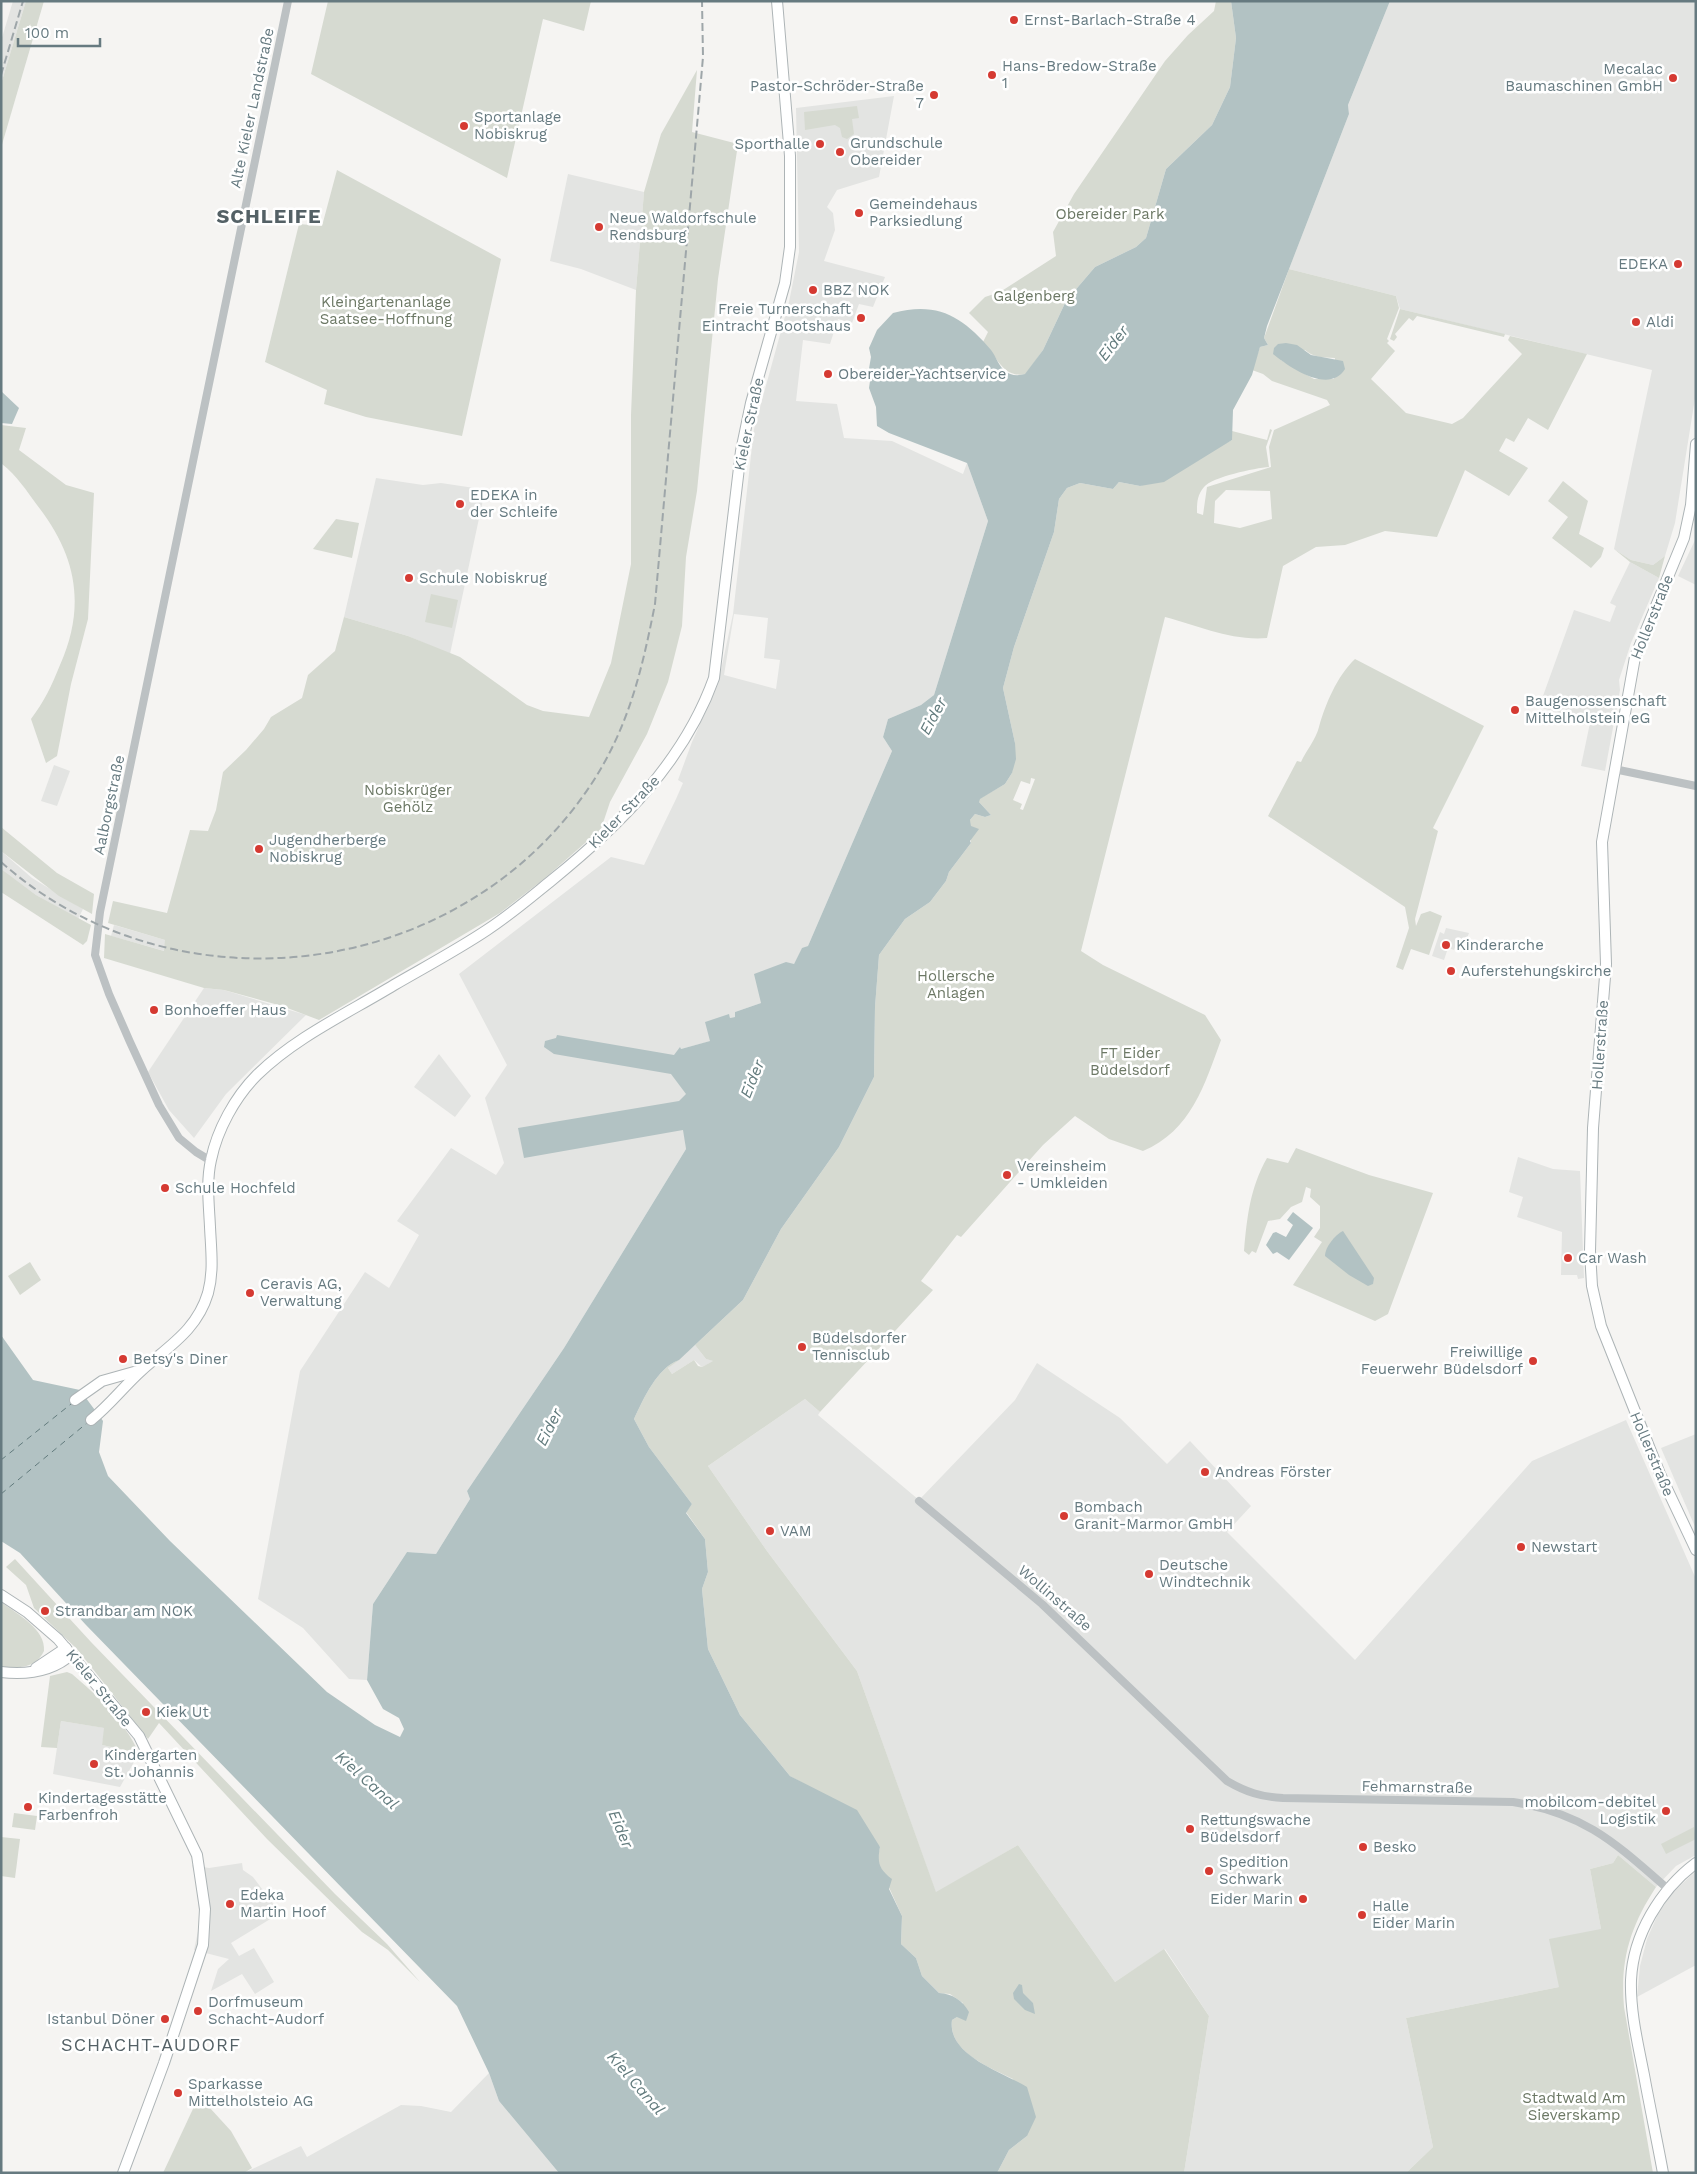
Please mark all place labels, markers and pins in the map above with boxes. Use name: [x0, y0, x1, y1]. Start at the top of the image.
place label: Ernst-Barlach-Straße 4: [1024, 11, 1196, 29]
marker: Ernst-Barlach-Straße 4: [1008, 14, 1020, 26]
place label: Hans-Bredow-Straße 1: [1002, 57, 1157, 92]
place label: Mecalac Baumaschinen GmbH: [1505, 60, 1663, 95]
marker: Hans-Bredow-Straße 1: [986, 69, 998, 81]
marker: Mecalac Baumaschinen GmbH: [1667, 72, 1679, 84]
place label: Pastor-Schröder-Straße 7: [750, 77, 924, 112]
marker: Pastor-Schröder-Straße 7: [928, 89, 940, 101]
place label: Sportanlage Nobiskrug: [474, 108, 561, 143]
marker: Sportanlage Nobiskrug: [458, 120, 470, 132]
place label: Grundschule Obereider: [850, 134, 943, 169]
place label: Sporthalle: [734, 135, 810, 153]
marker: Sporthalle: [814, 138, 826, 150]
marker: Grundschule Obereider: [834, 146, 846, 158]
place label: Gemeindehaus Parksiedlung: [869, 195, 978, 230]
marker: Gemeindehaus Parksiedlung: [853, 207, 865, 219]
place label: Neue Waldorfschule Rendsburg: [609, 209, 757, 244]
marker: Neue Waldorfschule Rendsburg: [593, 221, 605, 233]
place label: EDEKA: [1618, 255, 1668, 273]
marker: EDEKA: [1672, 258, 1684, 270]
place label: BBZ NOK: [823, 281, 889, 299]
marker: BBZ NOK: [807, 284, 819, 296]
place label: Freie Turnerschaft Eintracht Bootshaus: [702, 300, 852, 335]
marker: Freie Turnerschaft Eintracht Bootshaus: [855, 312, 867, 324]
place label: Aldi: [1646, 313, 1674, 331]
marker: Aldi: [1630, 316, 1642, 328]
place label: Obereider-Yachtservice: [838, 365, 1006, 383]
marker: Obereider-Yachtservice: [822, 368, 834, 380]
place label: EDEKA in der Schleife: [470, 486, 558, 521]
marker: EDEKA in der Schleife: [454, 498, 466, 510]
place label: Schule Nobiskrug: [419, 569, 547, 587]
marker: Schule Nobiskrug: [403, 572, 415, 584]
place label: Baugenossenschaft Mittelholstein eG: [1525, 692, 1667, 727]
marker: Baugenossenschaft Mittelholstein eG: [1509, 704, 1521, 716]
place label: Jugendherberge Nobiskrug: [269, 831, 386, 866]
marker: Jugendherberge Nobiskrug: [253, 843, 265, 855]
place label: Kinderarche: [1456, 936, 1544, 954]
marker: Kinderarche: [1440, 939, 1452, 951]
place label: Auferstehungskirche: [1461, 962, 1611, 980]
marker: Auferstehungskirche: [1445, 965, 1457, 977]
place label: Bonhoeffer Haus: [164, 1001, 287, 1019]
marker: Bonhoeffer Haus: [148, 1004, 160, 1016]
place label: Vereinsheim - Umkleiden: [1017, 1157, 1108, 1192]
marker: Vereinsheim - Umkleiden: [1001, 1169, 1013, 1181]
place label: Schule Hochfeld: [175, 1179, 296, 1197]
marker: Schule Hochfeld: [159, 1182, 171, 1194]
place label: Car Wash: [1578, 1249, 1647, 1267]
marker: Car Wash: [1562, 1252, 1574, 1264]
place label: Ceravis AG, Verwaltung: [260, 1275, 342, 1310]
marker: Ceravis AG, Verwaltung: [244, 1287, 256, 1299]
place label: Büdelsdorfer Tennisclub: [812, 1329, 907, 1364]
marker: Büdelsdorfer Tennisclub: [796, 1341, 808, 1353]
place label: Freiwillige Feuerwehr Büdelsdorf: [1361, 1343, 1523, 1378]
place label: Betsy's Diner: [133, 1350, 228, 1368]
marker: Betsy's Diner: [117, 1353, 129, 1365]
marker: Freiwillige Feuerwehr Büdelsdorf: [1527, 1355, 1539, 1367]
place label: Andreas Förster: [1215, 1463, 1332, 1481]
marker: Andreas Förster: [1199, 1466, 1211, 1478]
place label: Bombach Granit-Marmor GmbH: [1074, 1498, 1233, 1533]
marker: Bombach Granit-Marmor GmbH: [1058, 1510, 1070, 1522]
place label: VAM: [780, 1522, 812, 1540]
marker: VAM: [764, 1525, 776, 1537]
place label: Newstart: [1531, 1538, 1598, 1556]
marker: Newstart: [1515, 1541, 1527, 1553]
place label: Deutsche Windtechnik: [1159, 1556, 1251, 1591]
marker: Deutsche Windtechnik: [1143, 1568, 1155, 1580]
place label: Strandbar am NOK: [55, 1602, 193, 1620]
marker: Strandbar am NOK: [39, 1605, 51, 1617]
place label: Kiek Ut: [156, 1703, 209, 1721]
marker: Kiek Ut: [140, 1706, 152, 1718]
place label: Kindergarten St. Johannis: [104, 1746, 197, 1781]
marker: Kindergarten St. Johannis: [88, 1758, 100, 1770]
place label: Kindertagesstätte Farbenfroh: [38, 1789, 167, 1824]
place label: mobilcom-debitel Logistik: [1524, 1793, 1656, 1828]
marker: Kindertagesstätte Farbenfroh: [22, 1801, 34, 1813]
marker: mobilcom-debitel Logistik: [1660, 1805, 1672, 1817]
place label: Rettungswache Büdelsdorf: [1200, 1811, 1311, 1846]
marker: Rettungswache Büdelsdorf: [1184, 1823, 1196, 1835]
place label: Besko: [1373, 1838, 1417, 1856]
marker: Besko: [1357, 1841, 1369, 1853]
place label: Spedition Schwark: [1219, 1853, 1289, 1888]
marker: Spedition Schwark: [1203, 1865, 1215, 1877]
place label: Edeka Martin Hoof: [240, 1886, 326, 1921]
place label: Eider Marin: [1210, 1890, 1293, 1908]
marker: Eider Marin: [1297, 1893, 1309, 1905]
place label: Halle Eider Marin: [1372, 1897, 1455, 1932]
marker: Edeka Martin Hoof: [224, 1898, 236, 1910]
marker: Halle Eider Marin: [1356, 1909, 1368, 1921]
place label: Dorfmuseum Schacht-Audorf: [208, 1993, 324, 2028]
marker: Dorfmuseum Schacht-Audorf: [192, 2005, 204, 2017]
place label: Istanbul Döner: [47, 2010, 155, 2028]
marker: Istanbul Döner: [159, 2013, 171, 2025]
place label: Sparkasse Mittelholsteio AG: [188, 2075, 313, 2110]
marker: Sparkasse Mittelholsteio AG: [172, 2087, 184, 2099]

